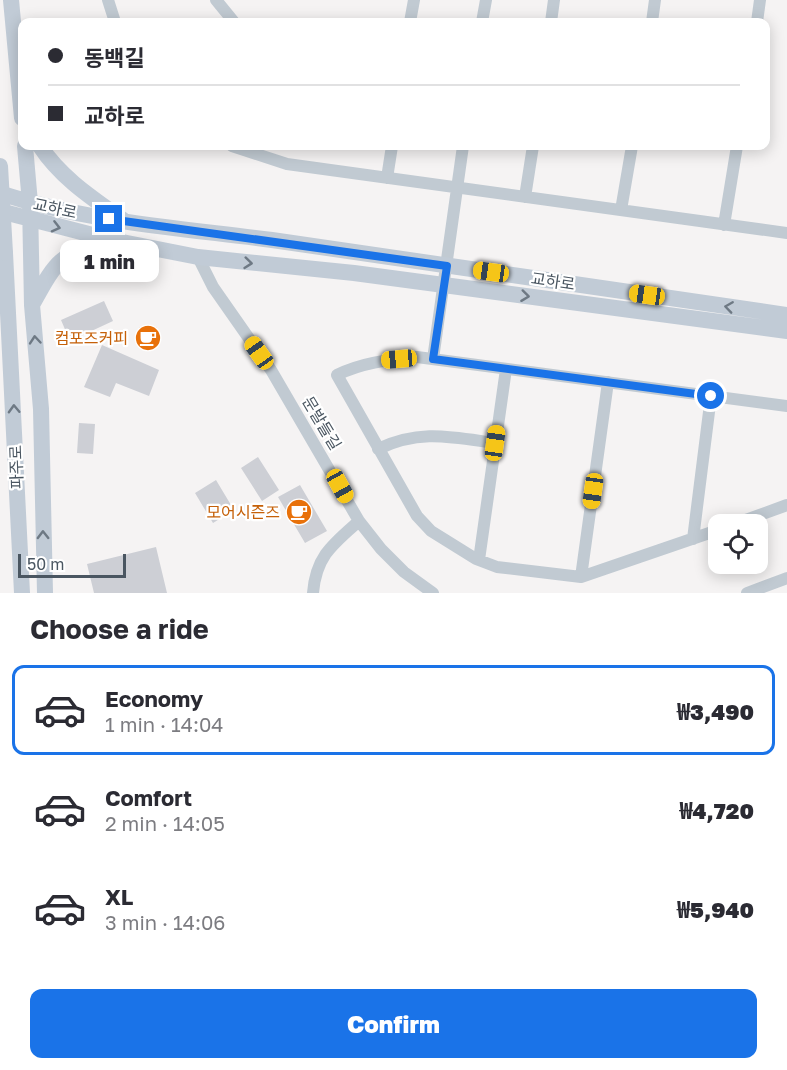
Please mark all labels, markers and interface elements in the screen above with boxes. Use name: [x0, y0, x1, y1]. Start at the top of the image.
text: 동백길: [84, 44, 145, 71]
text: 교하로: [84, 102, 145, 129]
street label: 교하로: [31, 194, 79, 222]
route end: [95, 205, 122, 232]
one-way arrow: [51, 219, 61, 232]
callout: 1 min: [60, 240, 158, 282]
text: 1 min: [84, 249, 135, 273]
one-way arrow: [243, 256, 252, 268]
car: [472, 261, 510, 283]
street label: 교하로: [530, 268, 577, 294]
car: [628, 284, 666, 306]
one-way arrow: [520, 289, 529, 301]
one-way arrow: [724, 301, 734, 313]
cafe icon: 컴포즈커피: [133, 323, 163, 353]
place label: 컴포즈커피: [54, 328, 128, 348]
car: [241, 333, 277, 373]
one-way arrow: [28, 335, 41, 344]
car: [380, 348, 418, 370]
route start: [697, 382, 724, 409]
street label: 문발들길: [298, 393, 346, 453]
one-way arrow: [7, 404, 20, 413]
car: [484, 424, 506, 462]
street label: 파주로: [5, 444, 27, 489]
car: [323, 466, 357, 506]
car: [582, 472, 604, 510]
cafe icon: 모어시즌즈: [284, 497, 314, 527]
place label: 모어시즌즈: [206, 502, 280, 522]
map controls: [708, 514, 768, 574]
button: locate: [708, 514, 768, 574]
one-way arrow: [37, 530, 49, 539]
scale bar: [18, 551, 126, 578]
text: 50 m: [27, 554, 64, 574]
text: Choose a ride: [30, 613, 209, 645]
icon: car: [33, 683, 87, 737]
text: Economy: [105, 685, 203, 712]
text: ₩3,490: [677, 698, 754, 725]
text: 1 min · 14:04: [105, 712, 224, 736]
icon: car: [33, 782, 87, 836]
text: Comfort: [105, 784, 192, 811]
text: ₩4,720: [679, 797, 754, 824]
text: 2 min · 14:05: [105, 811, 225, 835]
icon: car: [33, 881, 87, 935]
text: XL: [105, 883, 133, 910]
text: ₩5,940: [677, 896, 754, 923]
text: 3 min · 14:06: [105, 910, 225, 934]
button: Confirm: [30, 989, 757, 1058]

